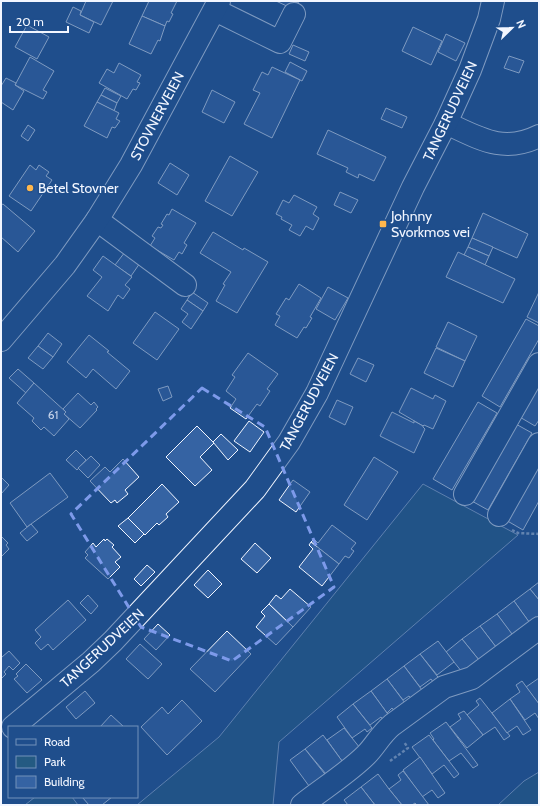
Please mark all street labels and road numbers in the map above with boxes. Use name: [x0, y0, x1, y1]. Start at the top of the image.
street label: TANGERUDVEIEN: [419, 58, 481, 164]
street label: STOVNERVEIEN: [126, 69, 188, 163]
street label: TANGERUDVEIEN: [276, 350, 342, 454]
street label: TANGERUDVEIEN: [56, 604, 148, 692]

